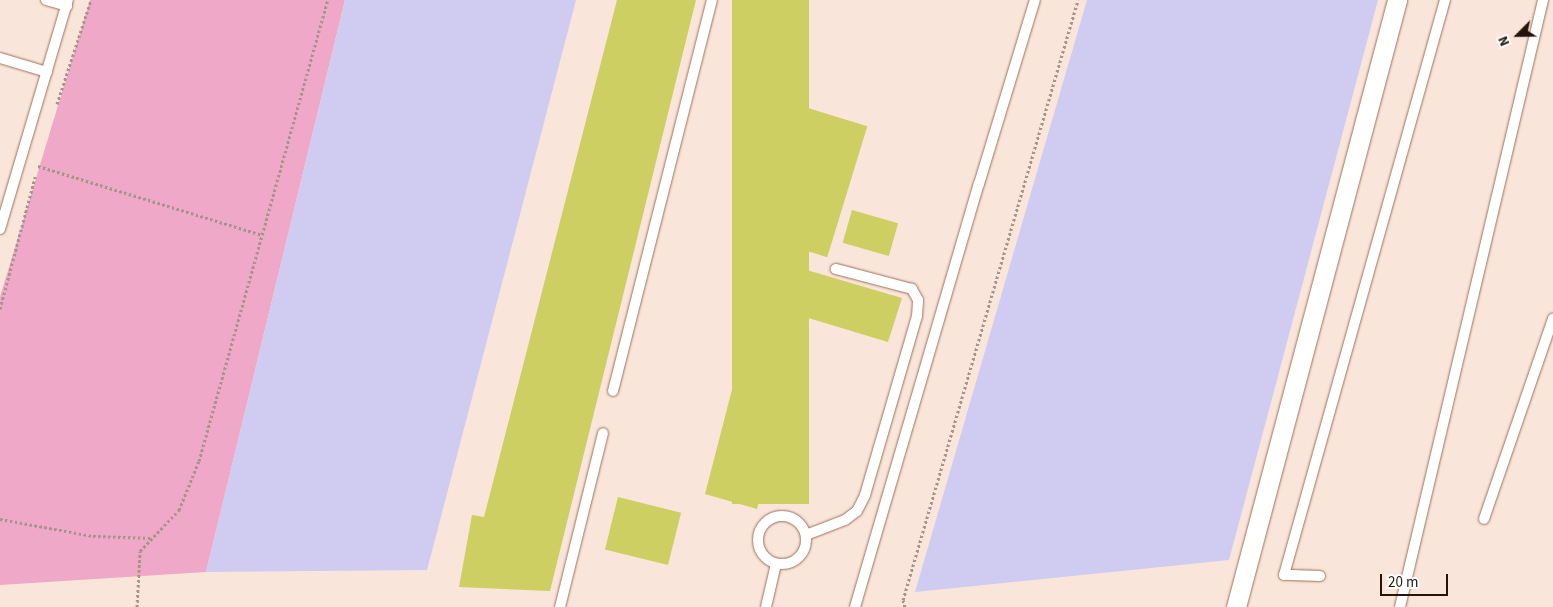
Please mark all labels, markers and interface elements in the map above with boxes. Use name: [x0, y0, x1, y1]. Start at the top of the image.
north arrow: [1493, 10, 1543, 60]
text: N: [1493, 33, 1515, 49]
scale bar: [1383, 564, 1450, 596]
text: 20 m: [1388, 572, 1418, 593]

